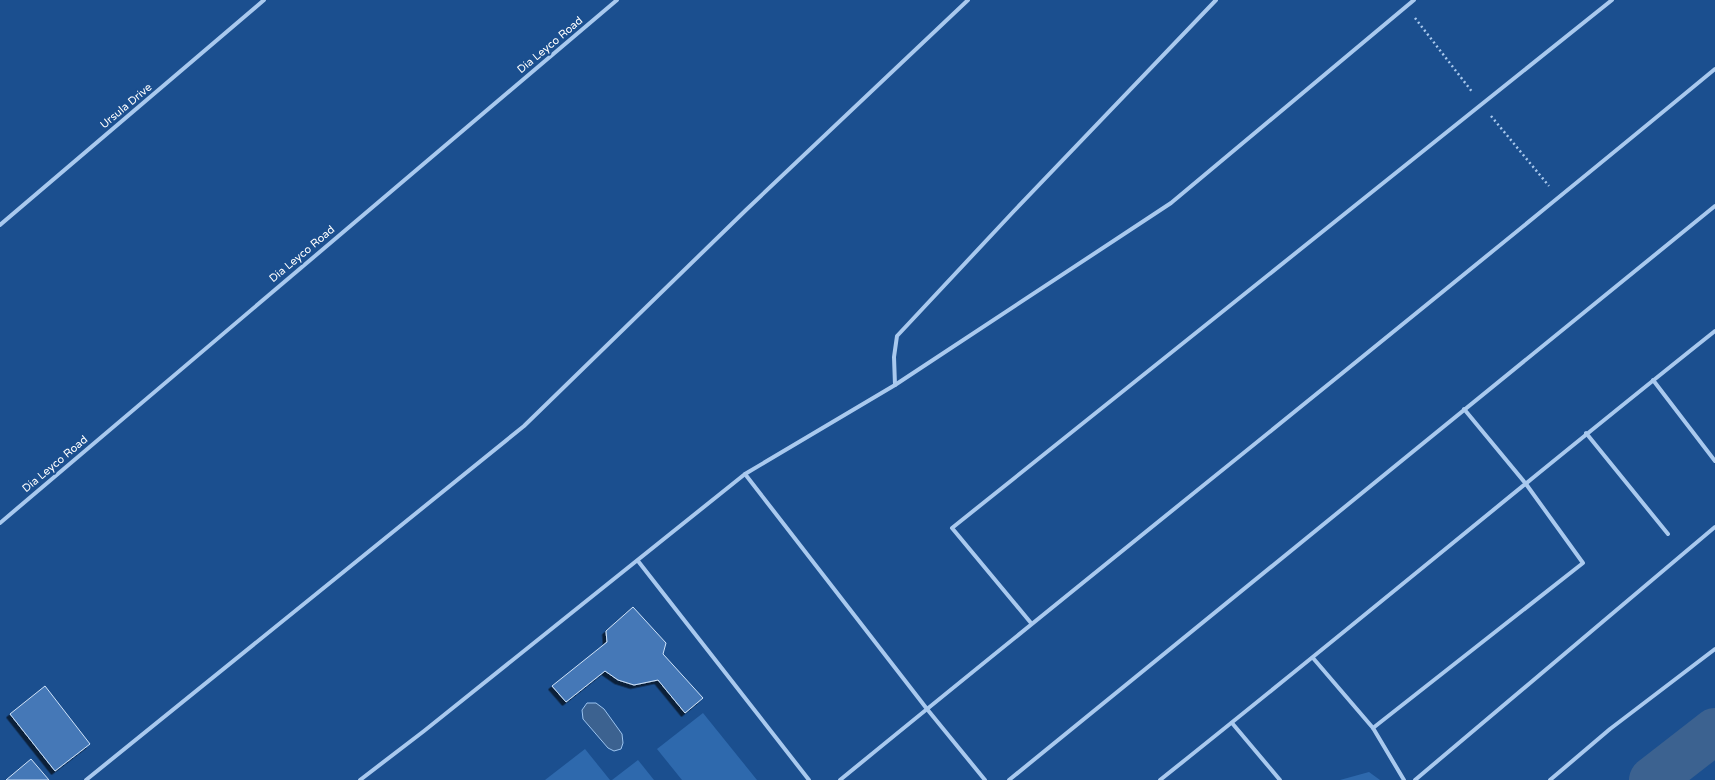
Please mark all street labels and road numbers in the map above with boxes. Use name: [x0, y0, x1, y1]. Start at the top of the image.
street label: Dia Leyco Road: [515, 14, 585, 76]
street label: Ursula Drive: [98, 81, 154, 131]
street label: Dia Leyco Road: [267, 223, 337, 285]
street label: Dia Leyco Road: [20, 433, 90, 495]

